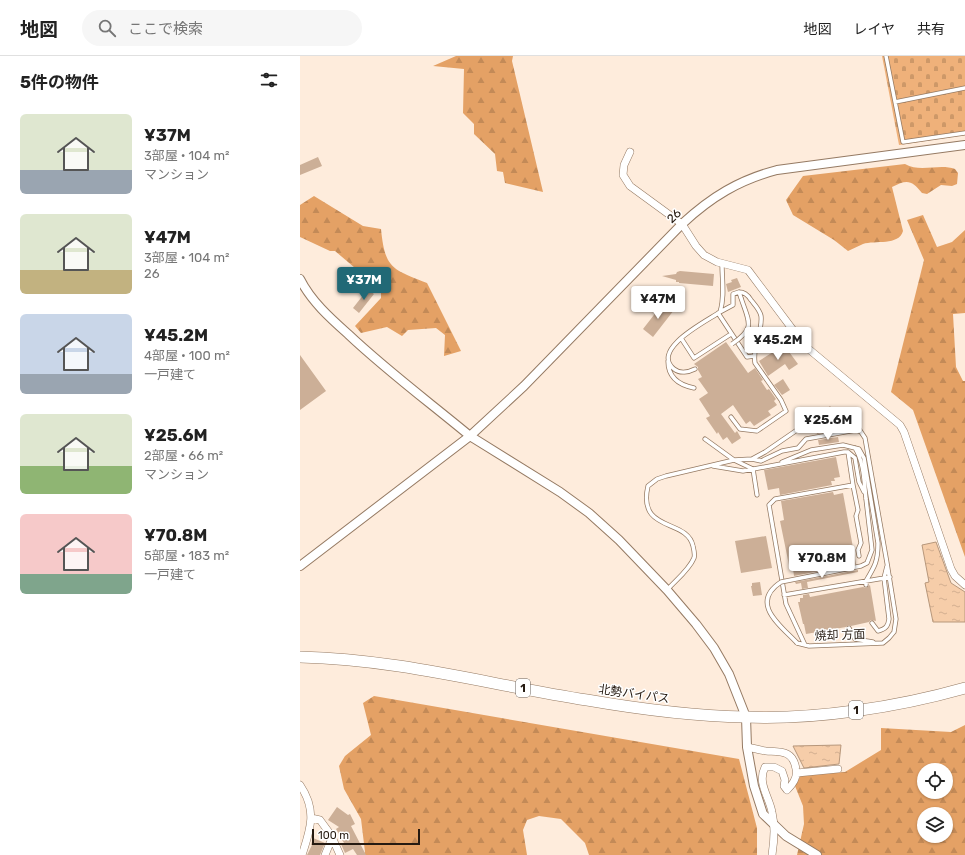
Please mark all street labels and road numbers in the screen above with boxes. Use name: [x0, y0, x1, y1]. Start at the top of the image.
street label: 26: [664, 206, 684, 226]
street label: 焼却 方面: [814, 627, 866, 643]
road number: 1: [516, 679, 530, 697]
street label: 北勢バイパス: [597, 682, 671, 706]
road number: 1: [849, 701, 863, 719]

